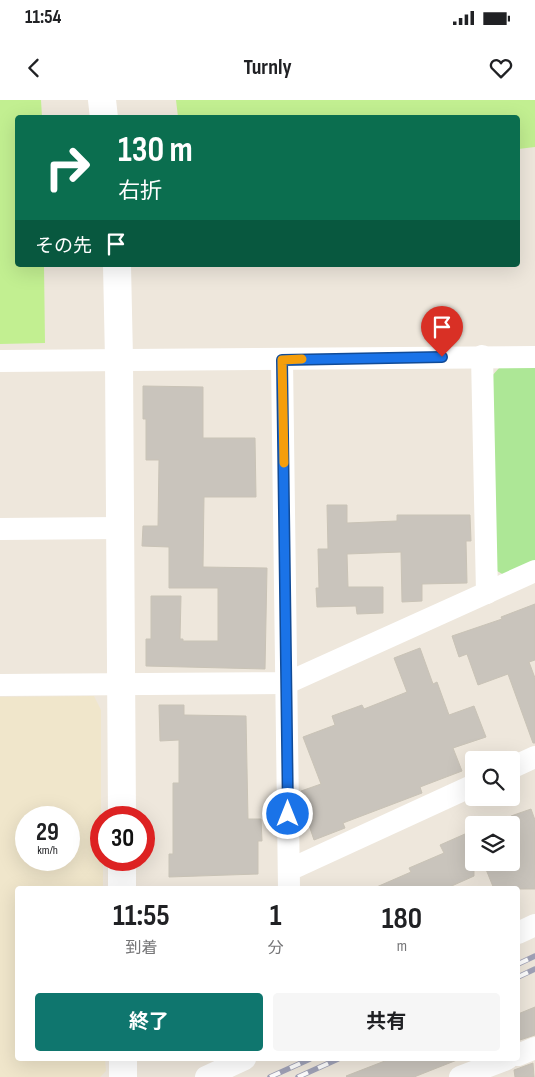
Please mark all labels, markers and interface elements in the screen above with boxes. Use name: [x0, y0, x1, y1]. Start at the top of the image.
text: 11:54: [25, 6, 61, 29]
icon: back: [20, 54, 48, 82]
text: Turnly: [243, 54, 292, 81]
icon: heart: [487, 54, 515, 82]
text: 130 m: [118, 129, 193, 172]
icon: right: [35, 135, 100, 200]
text: 右折: [118, 178, 162, 205]
icon: arrive: [102, 230, 130, 258]
text: その先: [35, 235, 92, 258]
pin: [421, 306, 463, 357]
icon: arrive: [428, 313, 456, 341]
map controls: [465, 751, 520, 871]
button: search: [465, 751, 520, 806]
position arrow: [261, 787, 313, 839]
speed limit sign: 30: [90, 806, 155, 871]
button: layers: [465, 816, 520, 871]
text: 29: [36, 817, 59, 848]
text: km/h: [37, 843, 58, 858]
text: 11:55: [113, 898, 170, 934]
text: 1: [270, 898, 282, 934]
text: 180: [382, 901, 422, 937]
text: m: [397, 937, 407, 956]
text: 到着: [125, 939, 157, 958]
text: 分: [268, 939, 284, 958]
button: 終了: [35, 993, 263, 1051]
button: 共有: [273, 993, 500, 1051]

